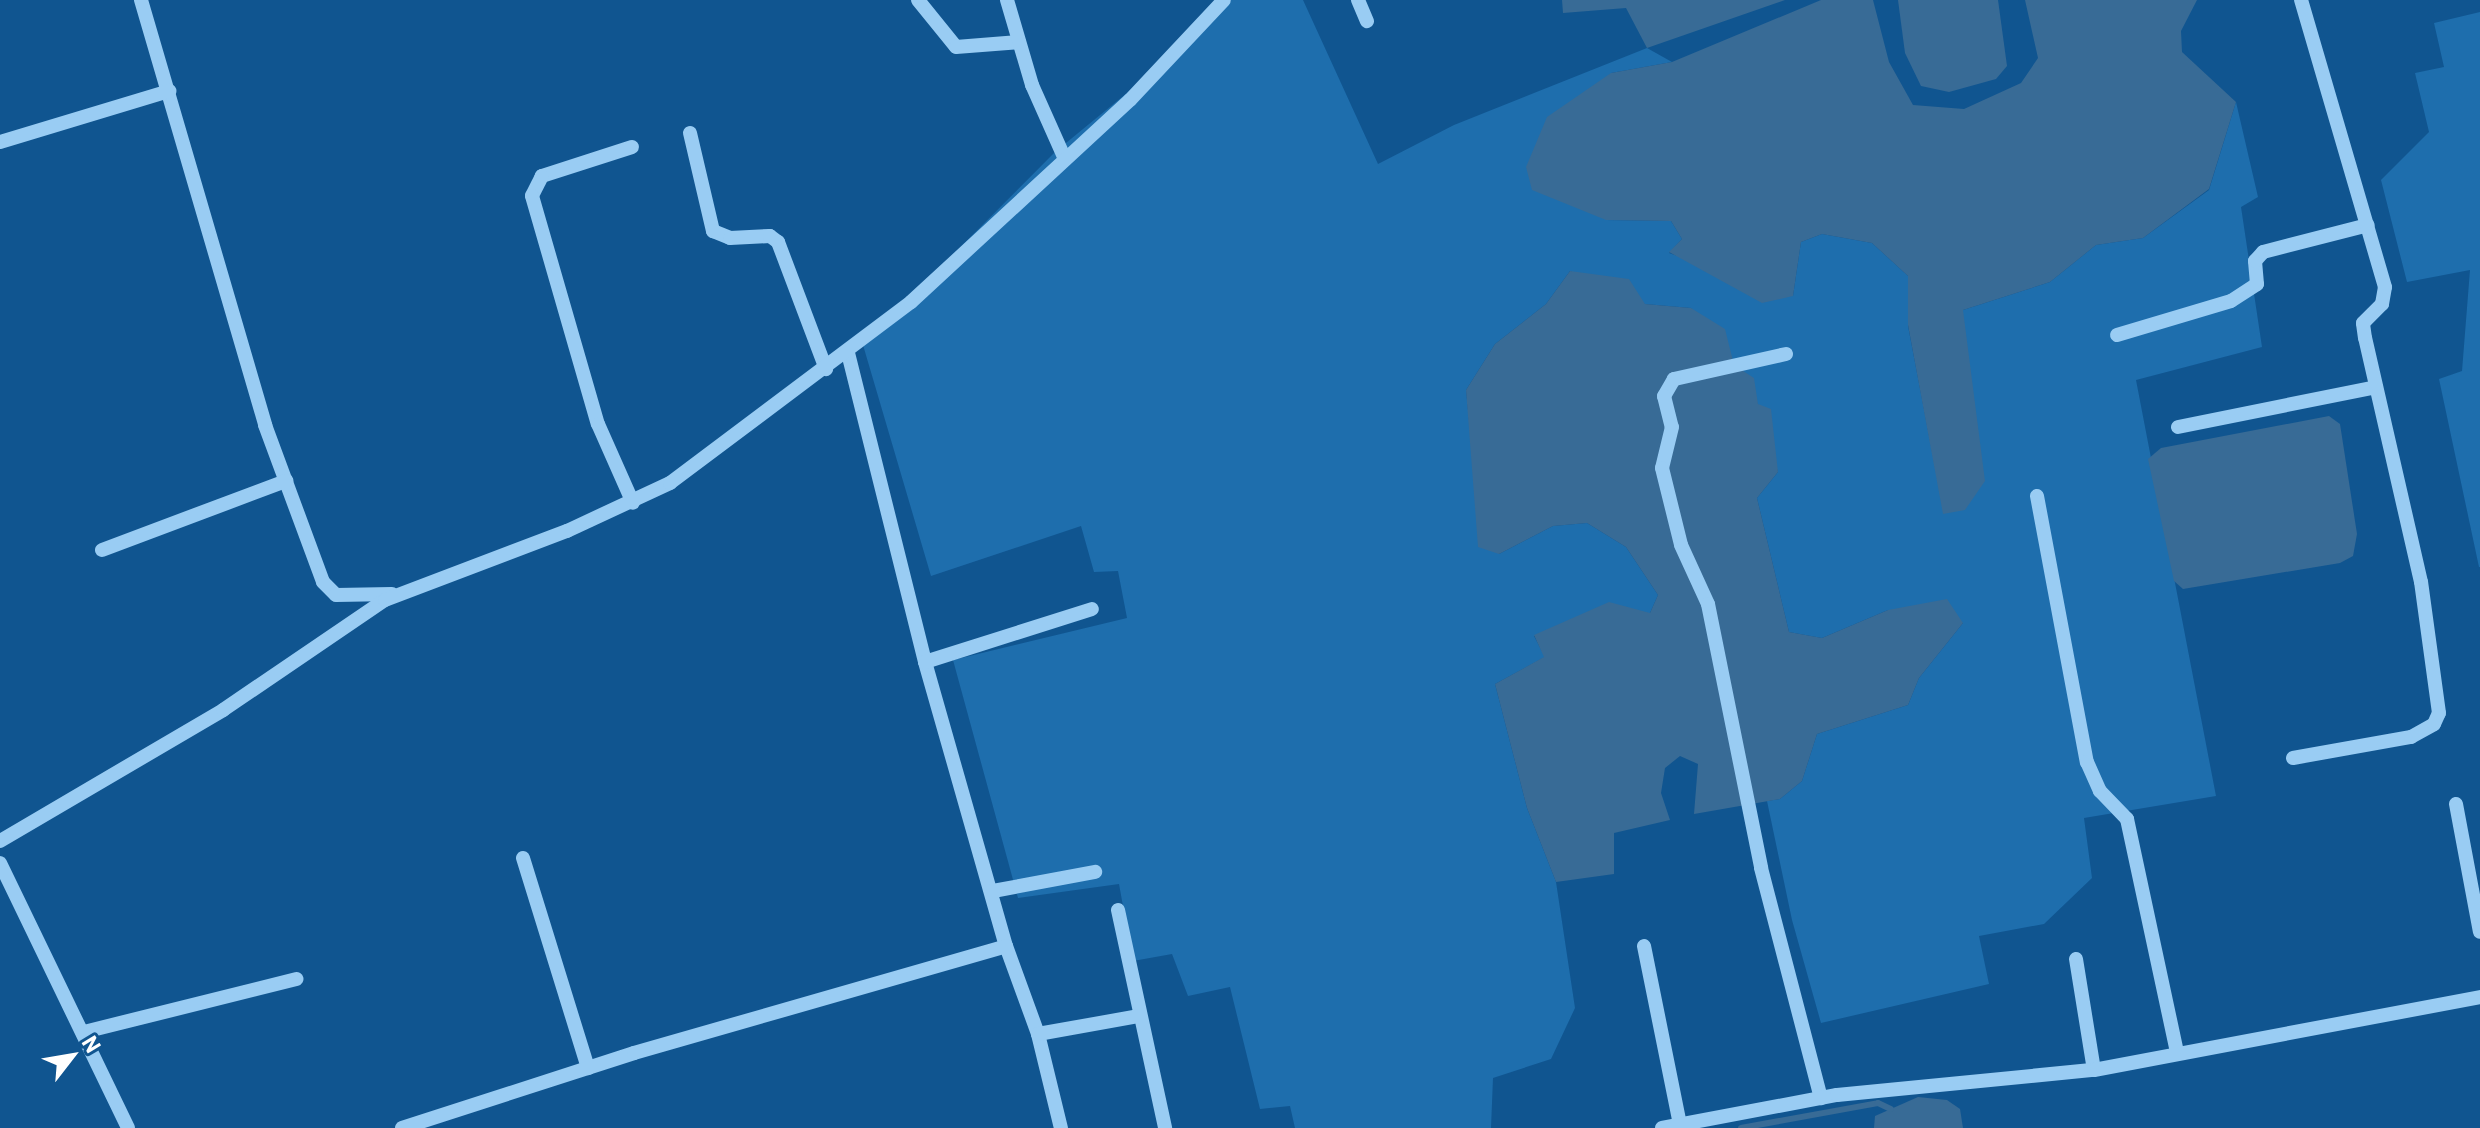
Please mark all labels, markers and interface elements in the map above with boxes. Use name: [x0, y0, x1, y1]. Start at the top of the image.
north arrow: [32, 1016, 112, 1096]
text: N: [78, 1031, 107, 1057]

